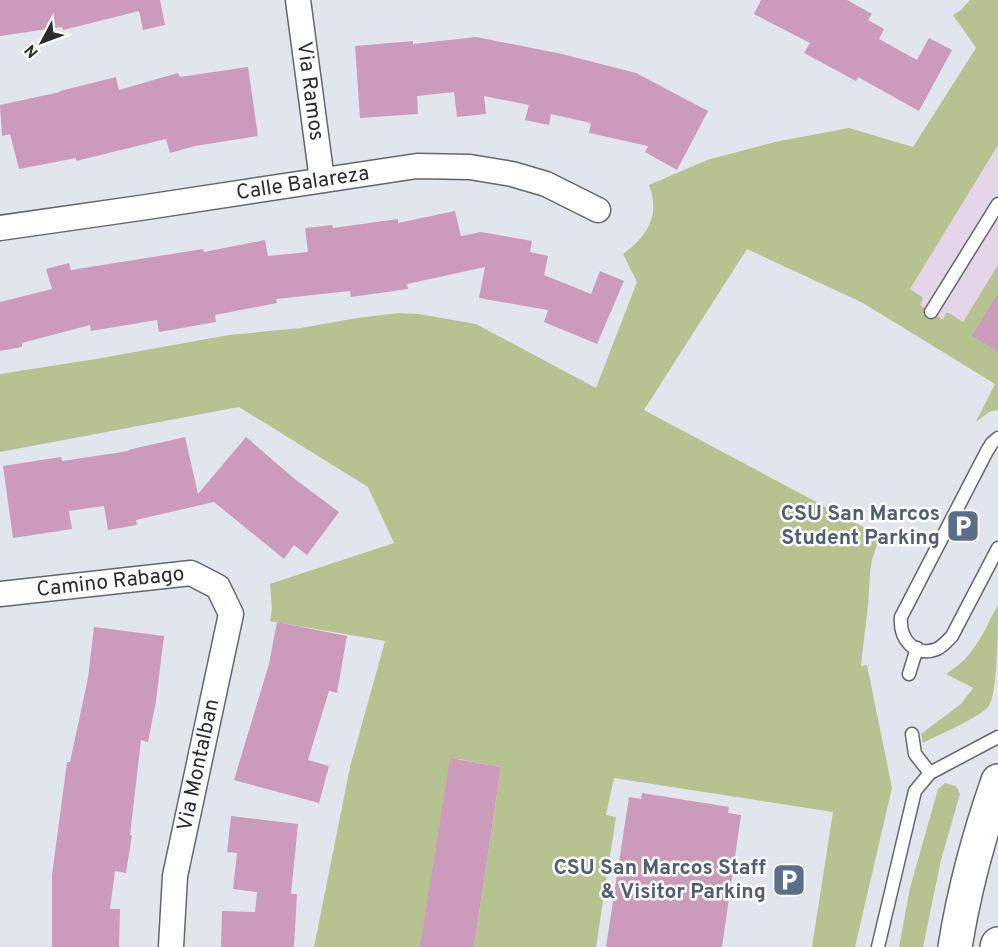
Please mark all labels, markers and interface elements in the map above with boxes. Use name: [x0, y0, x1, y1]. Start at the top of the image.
north arrow: [12, 12, 72, 72]
text: N: [21, 40, 44, 61]
street label: Via Ramos: [290, 40, 330, 142]
street label: Calle Balareza: [234, 160, 371, 207]
place label: CSU San Marcos Student Parking: [781, 501, 940, 552]
parking icon: CSU San Marcos Student Parking: [945, 508, 981, 544]
street label: Camino Rabago: [35, 560, 186, 603]
street label: Via Montalban: [172, 696, 226, 834]
place label: CSU San Marcos Staff & Visitor Parking: [554, 855, 766, 906]
parking icon: CSU San Marcos Staff & Visitor Parking: [771, 862, 807, 898]

